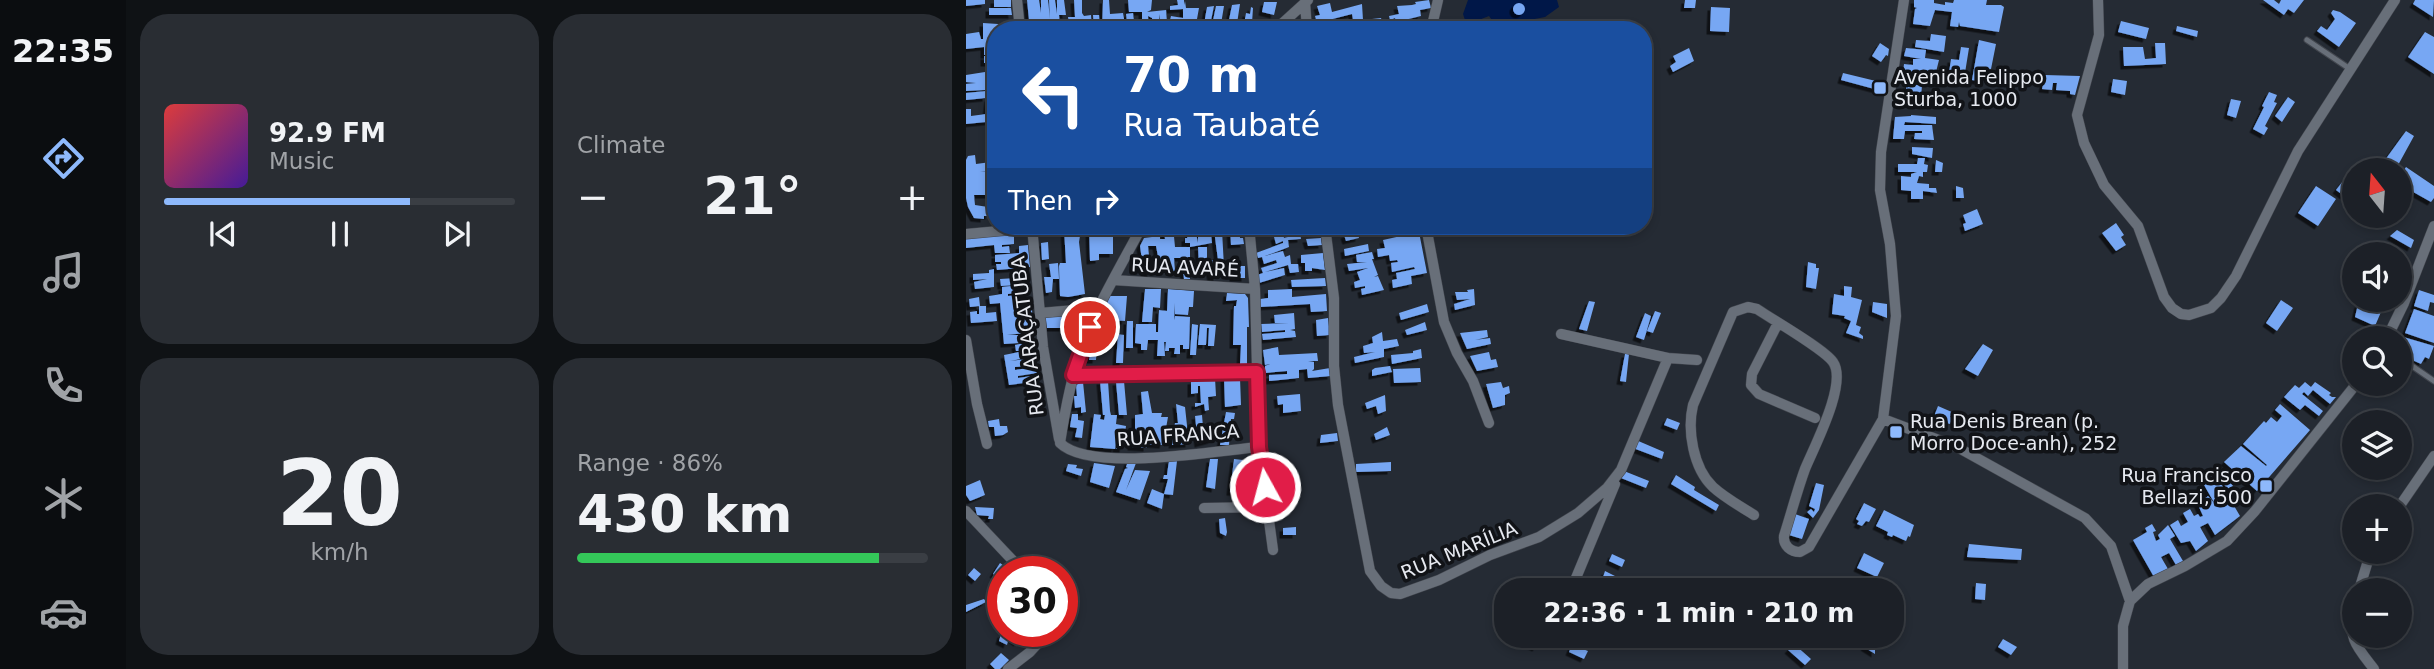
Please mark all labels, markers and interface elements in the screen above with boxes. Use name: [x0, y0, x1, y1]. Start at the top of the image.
text: 22:35: [12, 32, 114, 70]
text: 70 m: [1123, 47, 1259, 104]
icon: left: [1008, 49, 1099, 140]
place label: Avenida Felippo Sturba, 1000: [1894, 66, 2044, 110]
marker: Avenida Felippo Sturba, 1000: [1872, 80, 1888, 96]
text: Rua Taubaté: [1123, 106, 1320, 144]
text: 92.9 FM: [269, 118, 386, 148]
text: Climate: [577, 132, 666, 158]
icon: directions: [39, 134, 88, 183]
text: Music: [269, 148, 334, 174]
north arrow: [2342, 158, 2412, 228]
map controls: [2342, 158, 2412, 648]
text: 21°: [703, 166, 802, 226]
text: −: [577, 175, 609, 219]
text: +: [896, 175, 928, 219]
icon: right: [1087, 182, 1125, 220]
text: Then: [1008, 186, 1073, 216]
icon: previous: [204, 215, 242, 253]
icon: pause: [321, 215, 359, 253]
icon: next: [438, 215, 476, 253]
button: sound: [2342, 242, 2412, 312]
icon: music: [39, 248, 88, 297]
street label: RUA AVARÉ: [1131, 253, 1239, 281]
street label: RUA ARAÇATUBA: [1006, 255, 1048, 417]
pin: [1060, 297, 1120, 357]
icon: arrive: [1071, 308, 1109, 346]
button: search: [2342, 326, 2412, 396]
icon: phone: [39, 361, 88, 410]
place label: Rua Denis Brean (p. Morro Doce-anh), 252: [1910, 410, 2117, 454]
button: layers: [2342, 410, 2412, 480]
street label: RUA FRANCA: [1116, 420, 1240, 450]
marker: Rua Denis Brean (p. Morro Doce-anh), 252: [1888, 424, 1904, 440]
text: 20: [276, 441, 403, 546]
text: Range · 86%: [577, 450, 723, 476]
position arrow: [1228, 450, 1302, 524]
place label: Rua Francisco Bellazi, 500: [2121, 464, 2252, 508]
icon: climate: [39, 474, 88, 523]
marker: Rua Francisco Bellazi, 500: [2258, 478, 2274, 494]
text: 430 km: [577, 484, 792, 544]
button: +: [2342, 494, 2412, 564]
street label: RUA MARÍLIA: [1398, 517, 1520, 583]
text: km/h: [310, 539, 369, 565]
speed limit sign: 30: [987, 556, 1078, 647]
button: −: [2342, 578, 2412, 648]
icon: car: [39, 588, 88, 637]
text: 22:36 · 1 min · 210 m: [1544, 598, 1854, 628]

